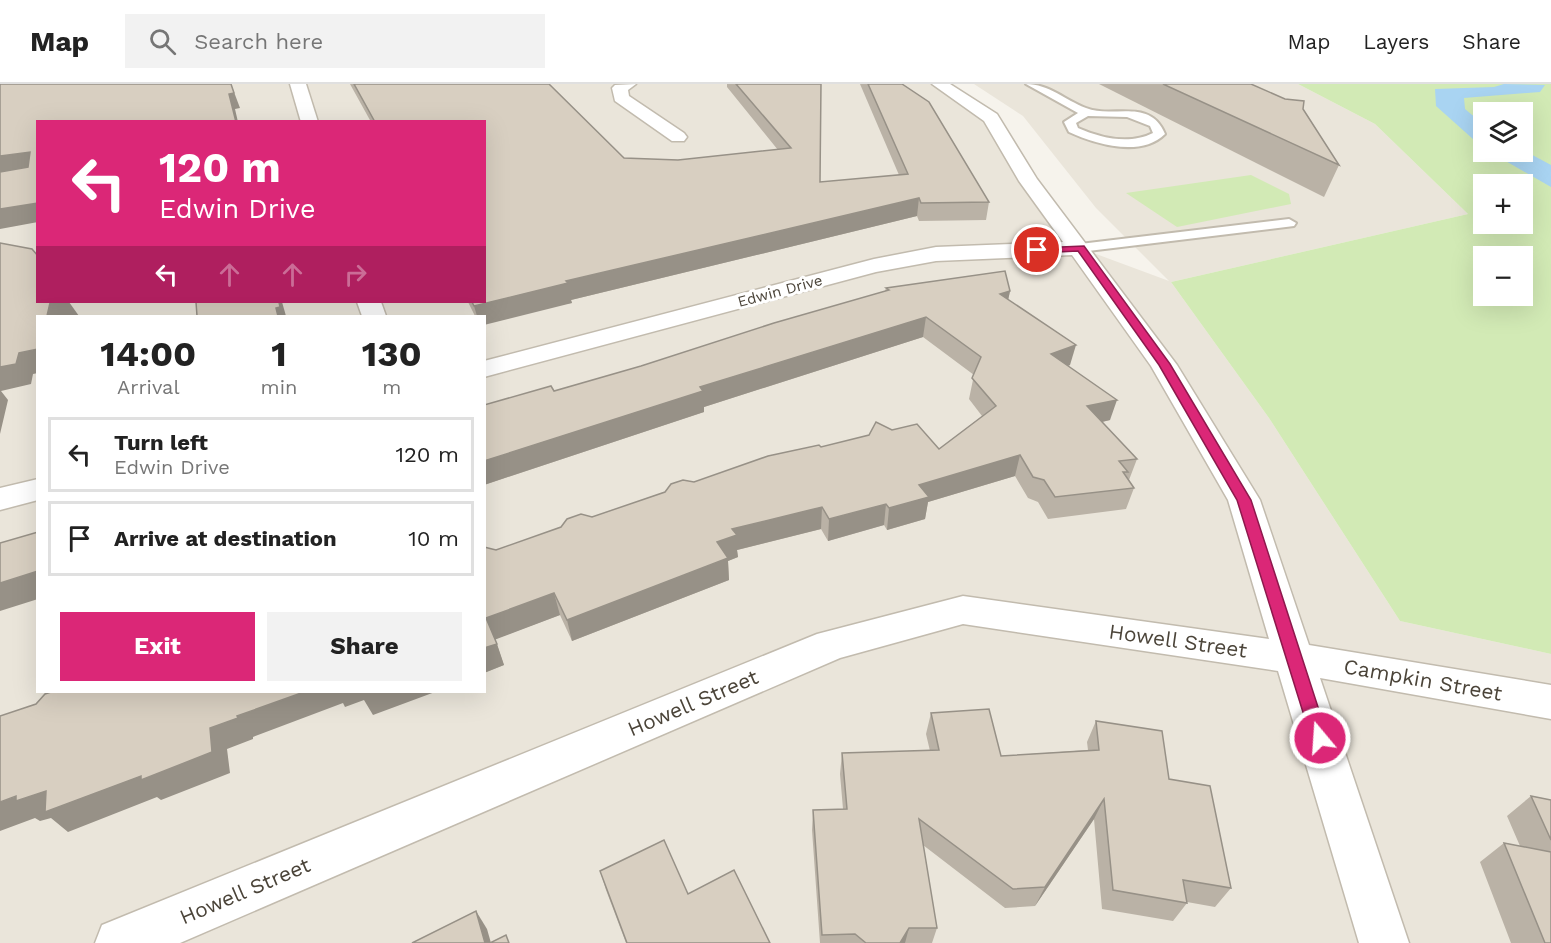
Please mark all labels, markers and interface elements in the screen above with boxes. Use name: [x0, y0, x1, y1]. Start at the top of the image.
search box: [125, 14, 545, 68]
text: Map: [30, 25, 89, 58]
icon: search: [146, 25, 179, 58]
text: Search here: [194, 29, 323, 54]
text: Map: [1287, 29, 1330, 54]
text: Layers: [1363, 29, 1429, 54]
text: Share: [1462, 29, 1521, 54]
map controls: [1473, 102, 1533, 306]
button: layers: [1473, 102, 1533, 162]
text: 120 m: [159, 143, 281, 192]
icon: left: [60, 144, 138, 222]
button: +: [1473, 174, 1533, 234]
text: Edwin Drive: [159, 193, 315, 225]
pin: [1011, 224, 1062, 275]
icon: arrive: [1020, 233, 1053, 266]
button: −: [1473, 246, 1533, 306]
icon: left: [150, 258, 183, 291]
icon: ahead: [213, 258, 246, 291]
icon: ahead: [276, 258, 309, 291]
icon: right: [339, 258, 372, 291]
street label: Edwin Drive: [736, 271, 824, 311]
text: 14:00: [100, 333, 196, 375]
text: 1: [271, 333, 287, 375]
text: 130: [362, 333, 422, 375]
text: Arrival: [117, 375, 180, 399]
text: min: [261, 375, 297, 399]
text: m: [382, 375, 401, 399]
text: Turn left: [114, 430, 208, 455]
icon: left: [63, 438, 96, 471]
text: 120 m: [395, 442, 459, 467]
text: Edwin Drive: [114, 455, 230, 479]
icon: arrive: [63, 522, 96, 555]
text: Arrive at destination: [114, 526, 337, 551]
text: 10 m: [408, 526, 459, 551]
button: Exit: [60, 612, 255, 681]
button: Share: [267, 612, 462, 681]
street label: Howell Street: [1107, 618, 1249, 663]
street label: Campkin Street: [1342, 653, 1504, 706]
street label: Howell Street: [624, 664, 762, 741]
position arrow: [1288, 706, 1352, 770]
street label: Howell Street: [176, 852, 314, 929]

